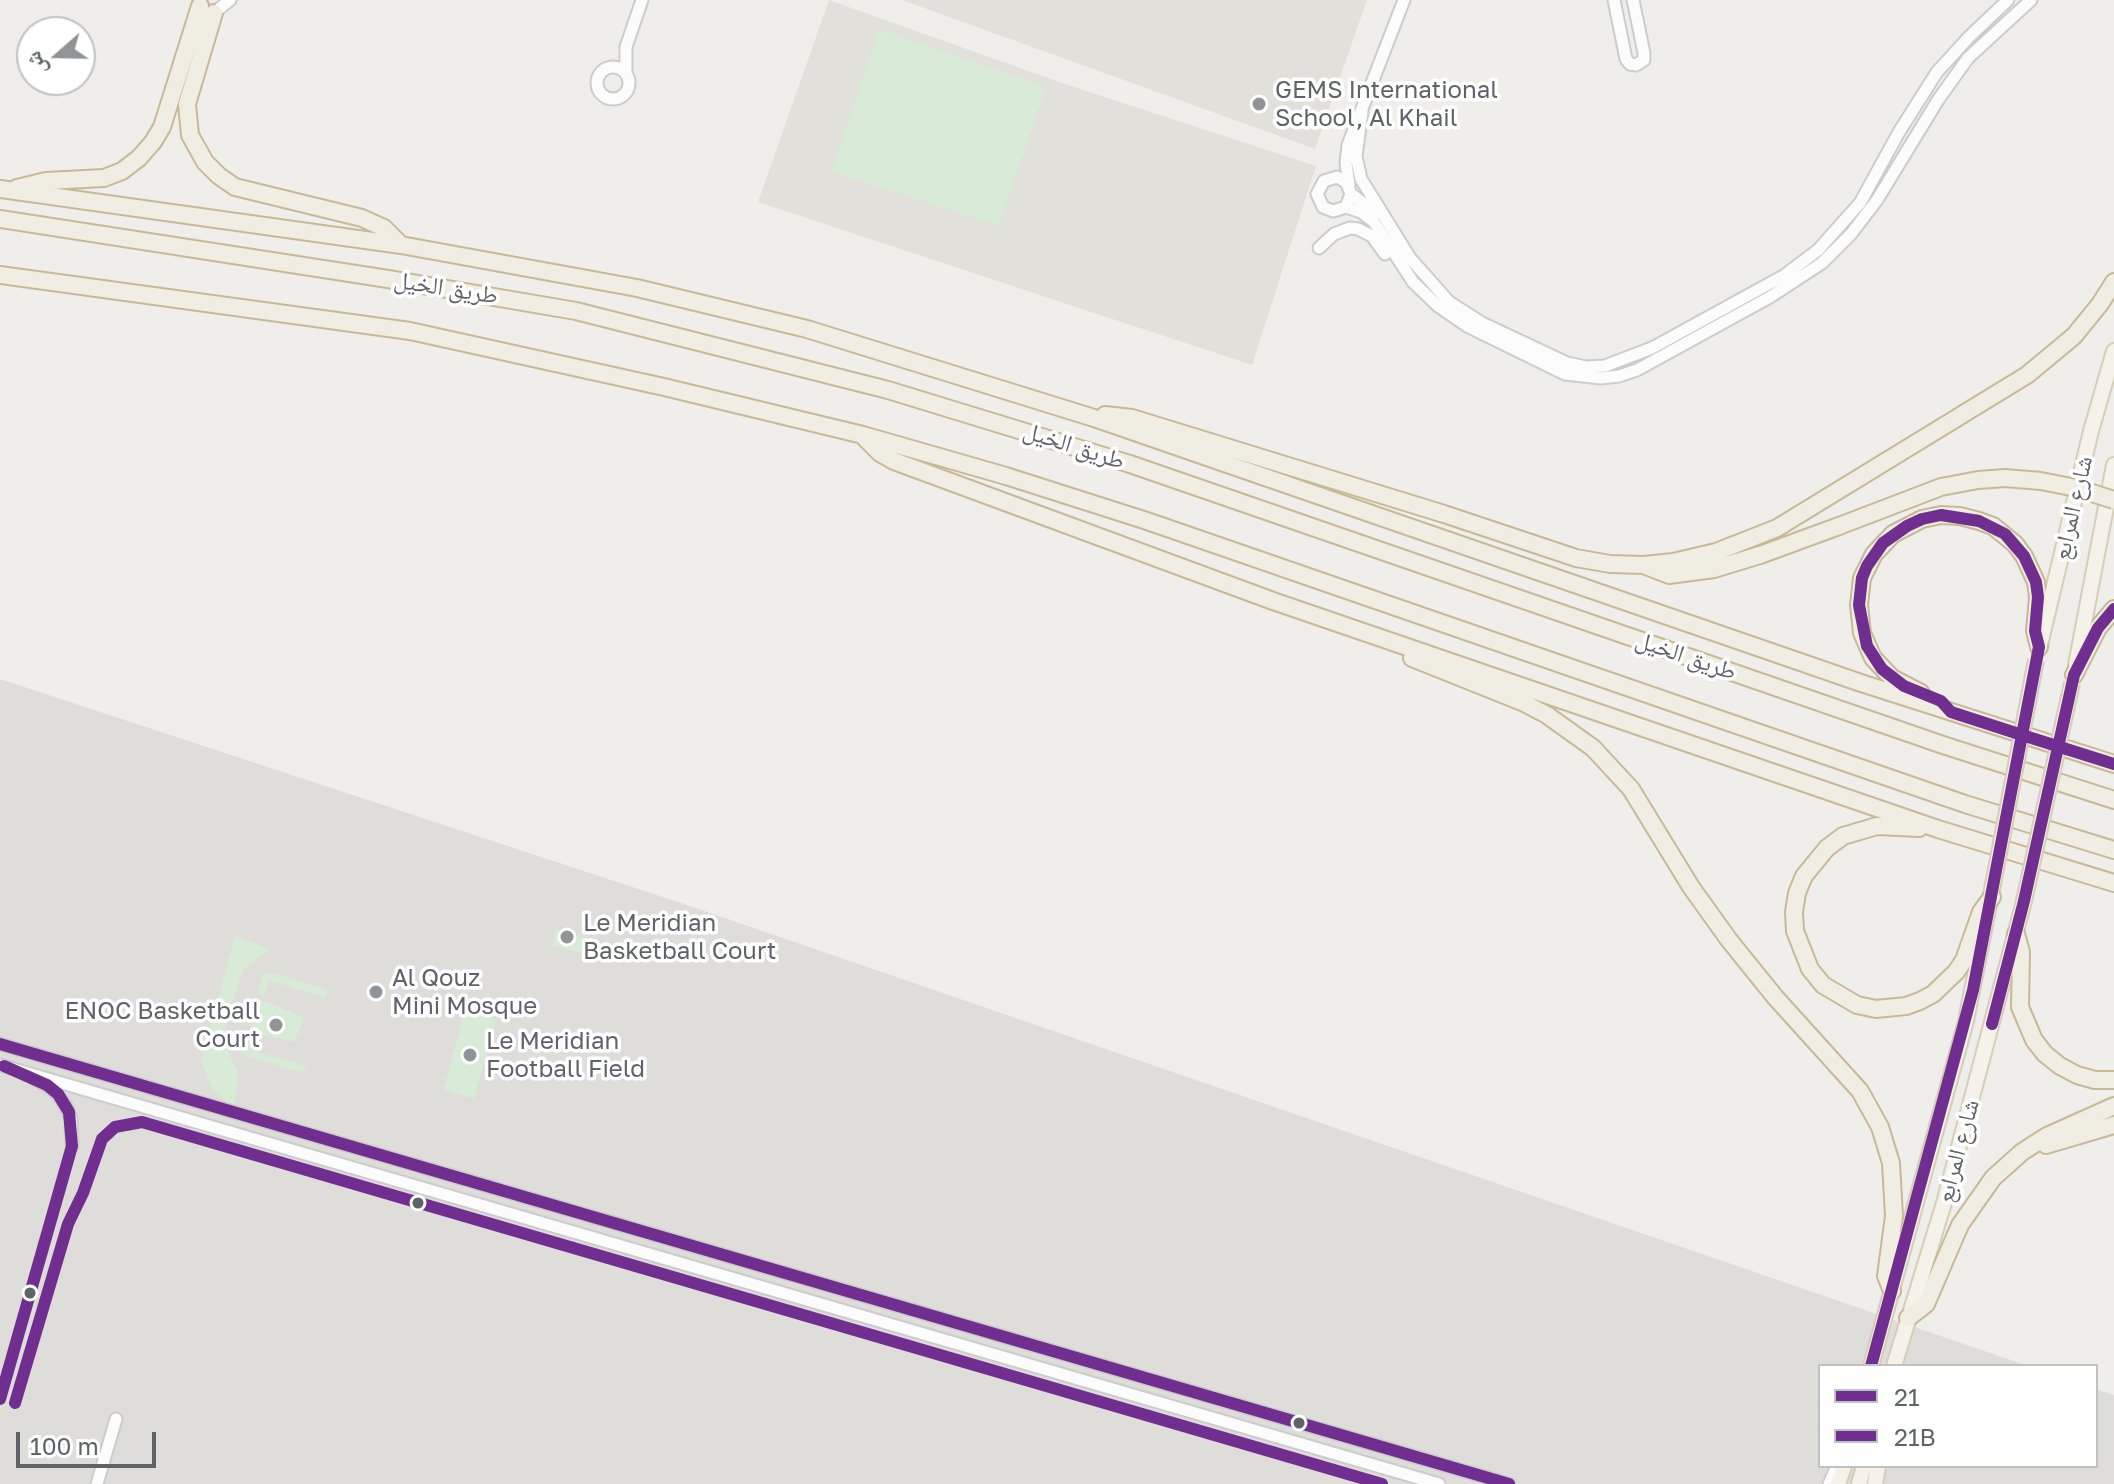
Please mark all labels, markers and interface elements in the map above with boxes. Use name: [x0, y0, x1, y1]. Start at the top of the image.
north arrow: [16, 16, 96, 96]
text: ش: [18, 48, 52, 79]
place label: GEMS International School, Al Khail: [1275, 76, 1498, 132]
marker: GEMS International School, Al Khail: [1250, 95, 1268, 113]
street label: طريق الخيل: [392, 266, 500, 310]
street label: طريق الخيل: [1020, 416, 1128, 476]
street label: شارع المرابع: [2047, 453, 2099, 563]
street label: طريق الخيل: [1632, 625, 1740, 687]
place label: Le Meridian Basketball Court: [583, 909, 776, 965]
marker: Le Meridian Basketball Court: [558, 928, 576, 946]
place label: Al Qouz Mini Mosque: [392, 964, 537, 1020]
marker: Al Qouz Mini Mosque: [367, 983, 385, 1001]
place label: ENOC Basketball Court: [64, 997, 260, 1053]
marker: ENOC Basketball Court: [267, 1016, 285, 1034]
place label: Le Meridian Football Field: [486, 1027, 645, 1083]
marker: Le Meridian Football Field: [461, 1046, 479, 1064]
street label: شارع المرابع: [1930, 1096, 1986, 1206]
unlabelled marker: [410, 1195, 426, 1211]
unlabelled marker: [22, 1285, 38, 1301]
legend: [1818, 1364, 2098, 1468]
text: 21: [1894, 1382, 1920, 1411]
unlabelled marker: [1291, 1415, 1307, 1431]
scale bar: [20, 1416, 160, 1466]
text: 21B: [1894, 1422, 1936, 1451]
text: 100 m: [30, 1431, 99, 1460]

